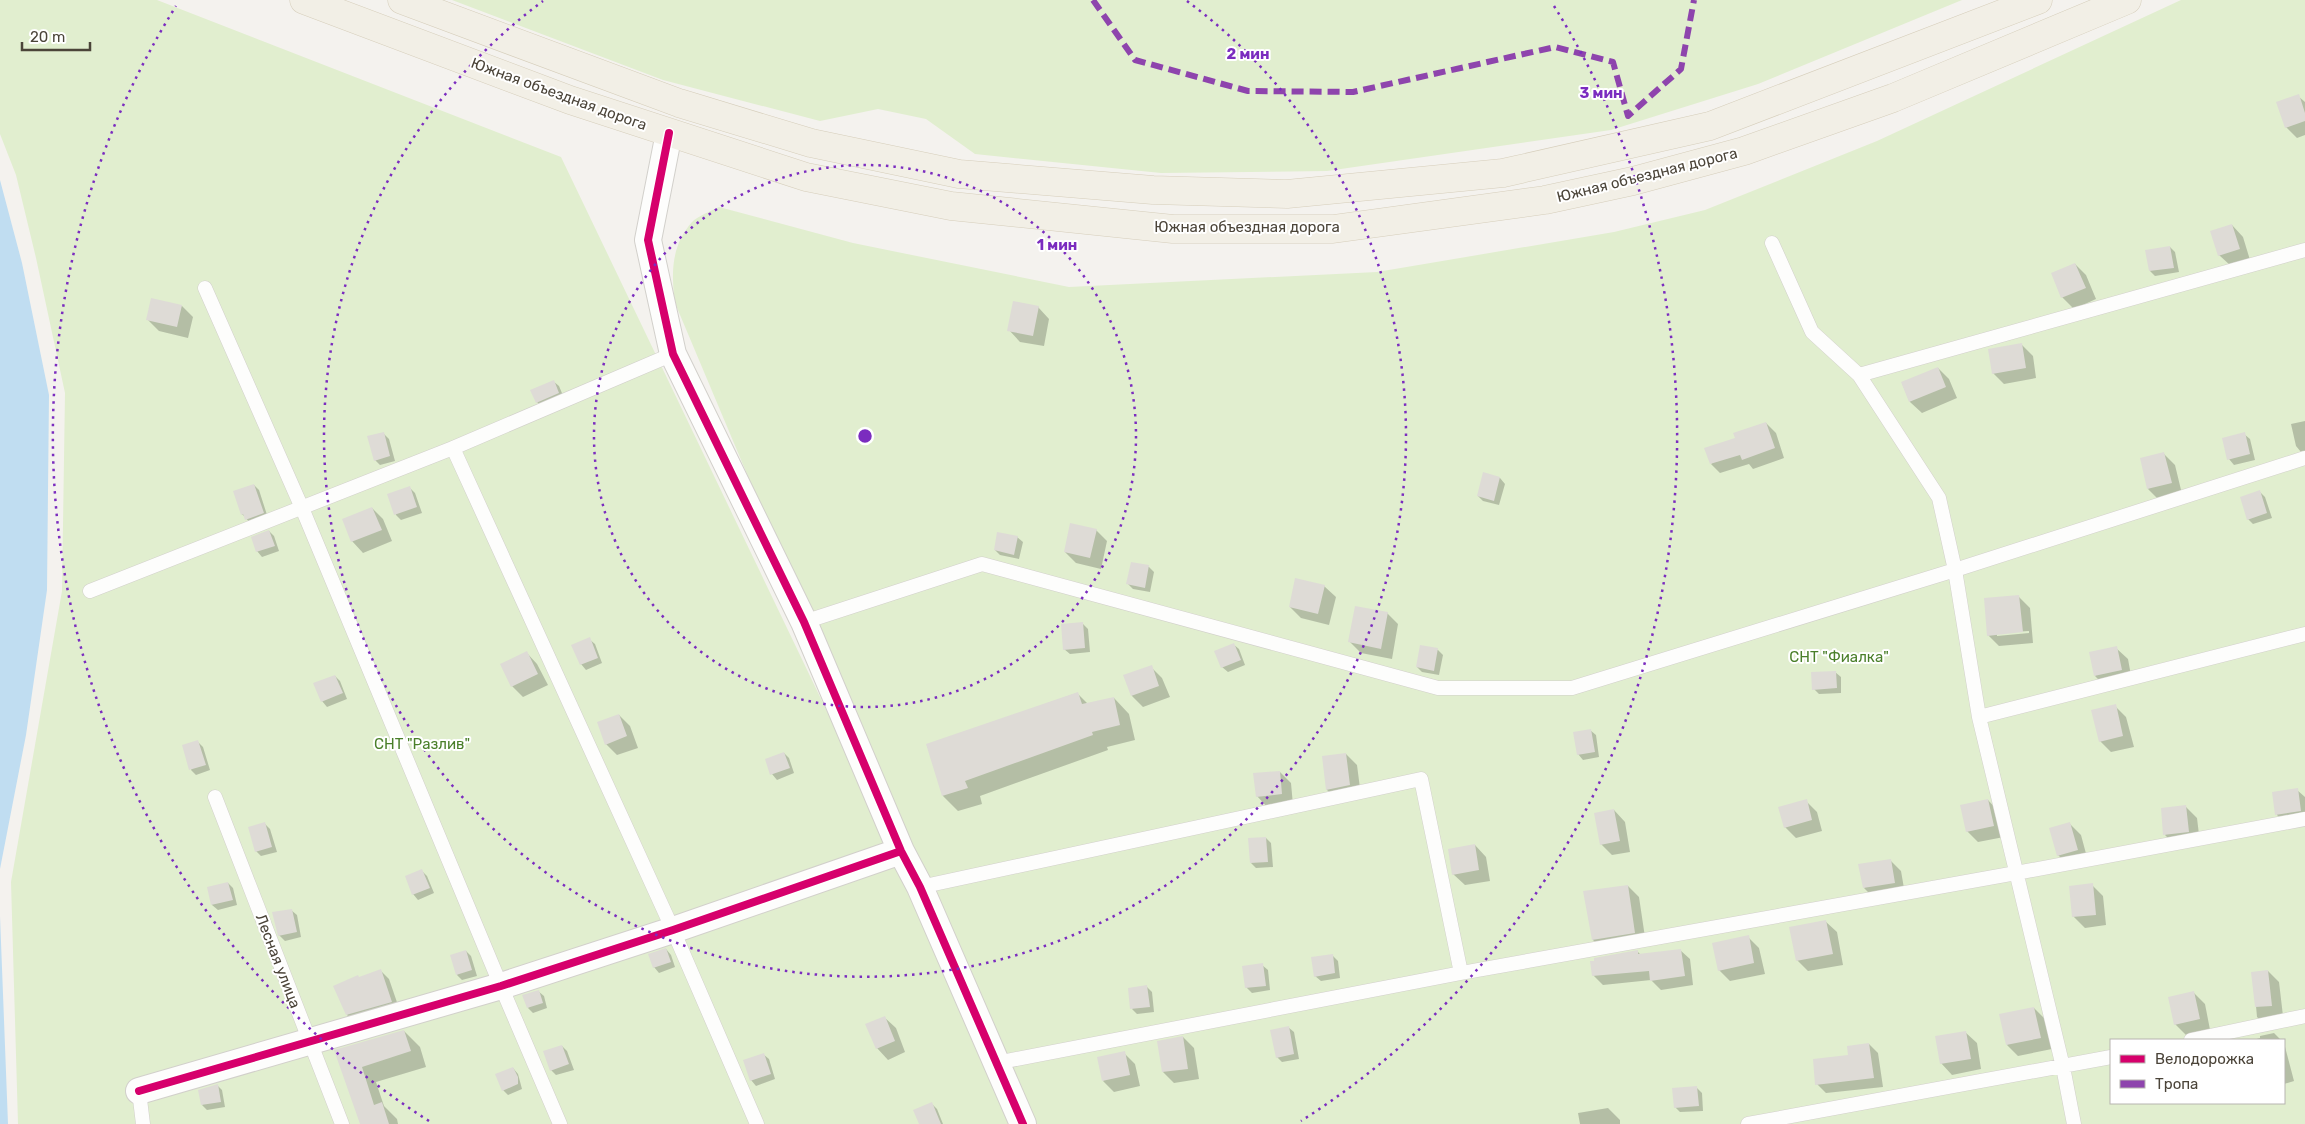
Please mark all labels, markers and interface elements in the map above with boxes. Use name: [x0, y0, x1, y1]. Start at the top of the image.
scale bar: [22, 20, 90, 52]
text: 20 m: [30, 28, 65, 46]
text: 2 мин: [1227, 45, 1269, 63]
street label: Южная объездная дорога: [469, 54, 649, 134]
text: 3 мин: [1579, 84, 1623, 102]
street label: Южная объездная дорога: [1555, 144, 1739, 206]
street label: Южная объездная дорога: [1154, 218, 1340, 236]
text: 1 мин: [1037, 236, 1077, 254]
centre of rings: [856, 427, 874, 445]
park label: СНТ "Фиалка": [1789, 648, 1889, 666]
park label: СНТ "Разлив": [374, 735, 470, 753]
street label: Лесная улица: [252, 911, 304, 1011]
legend: [2110, 1039, 2285, 1104]
text: Велодорожка: [2155, 1050, 2254, 1068]
text: Тропа: [2155, 1075, 2198, 1093]

